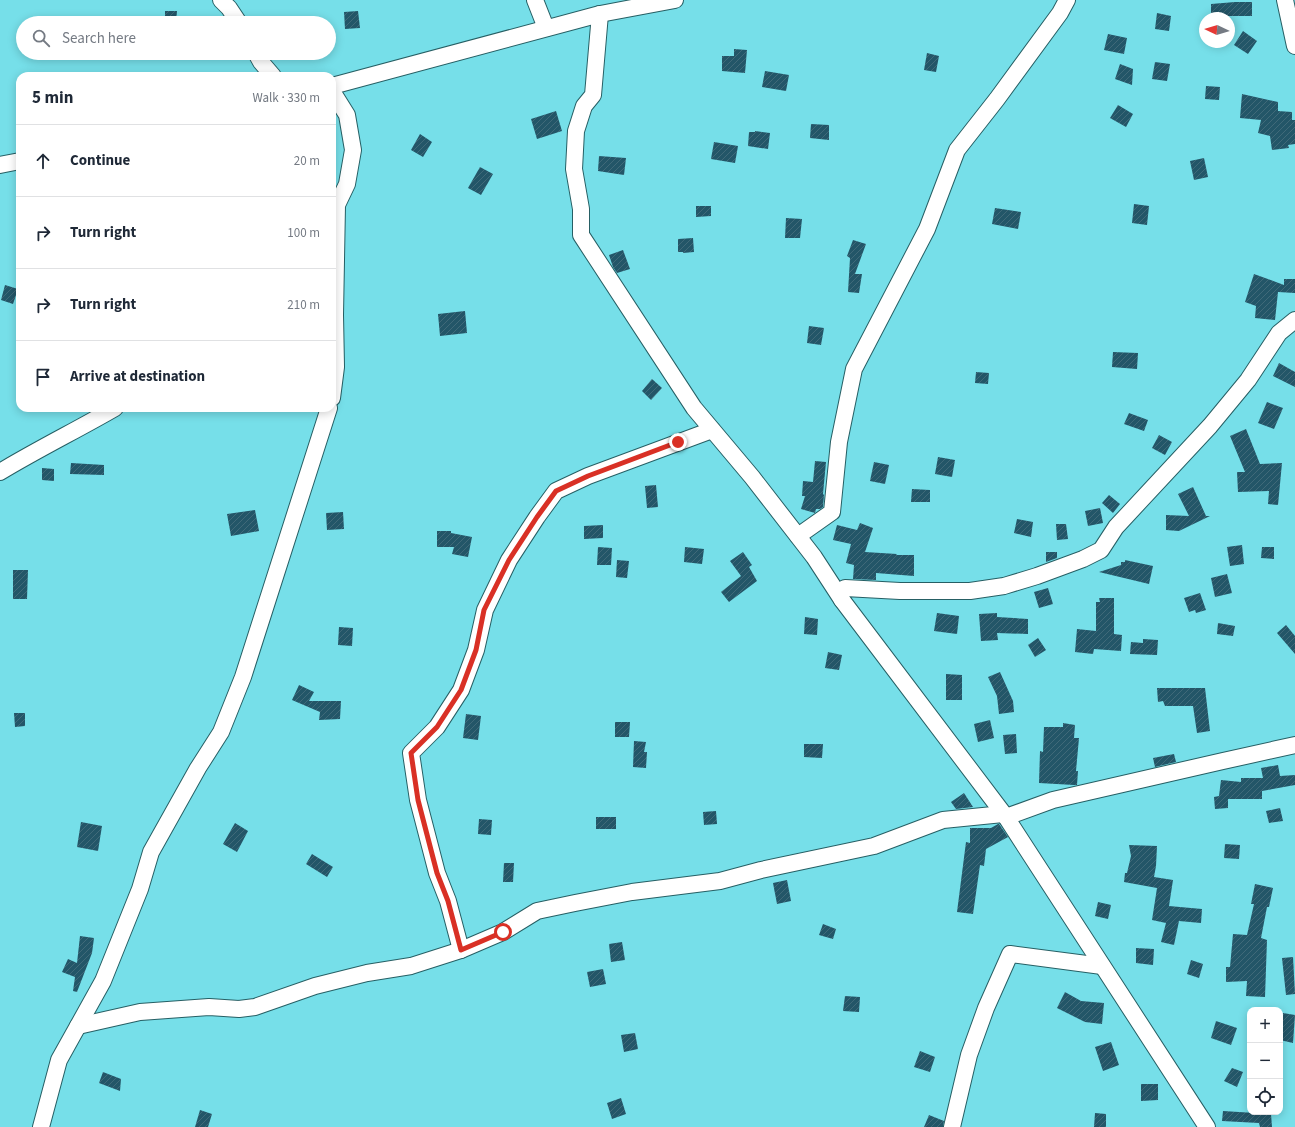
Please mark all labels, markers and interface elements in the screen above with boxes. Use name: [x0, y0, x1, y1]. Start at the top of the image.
north arrow: [1199, 12, 1235, 48]
search box: [16, 16, 336, 60]
icon: search: [30, 27, 52, 49]
text: Search here: [62, 28, 136, 49]
text: 5 min: [32, 86, 73, 110]
text: Walk · 330 m: [252, 89, 320, 107]
icon: ahead: [32, 150, 54, 172]
text: Continue: [70, 150, 130, 171]
text: 20 m: [294, 152, 320, 170]
icon: right: [32, 222, 54, 244]
text: Turn right: [70, 222, 136, 243]
text: 100 m: [287, 224, 320, 242]
icon: right: [32, 294, 54, 316]
text: Turn right: [70, 294, 136, 315]
text: 210 m: [287, 296, 320, 314]
icon: arrive: [32, 366, 54, 388]
text: Arrive at destination: [70, 366, 205, 387]
route end: [669, 433, 687, 451]
route start: [494, 923, 512, 941]
map controls: [1247, 1007, 1283, 1115]
button: +: [1247, 1007, 1283, 1043]
button: −: [1247, 1043, 1283, 1079]
button: locate: [1247, 1079, 1283, 1115]

